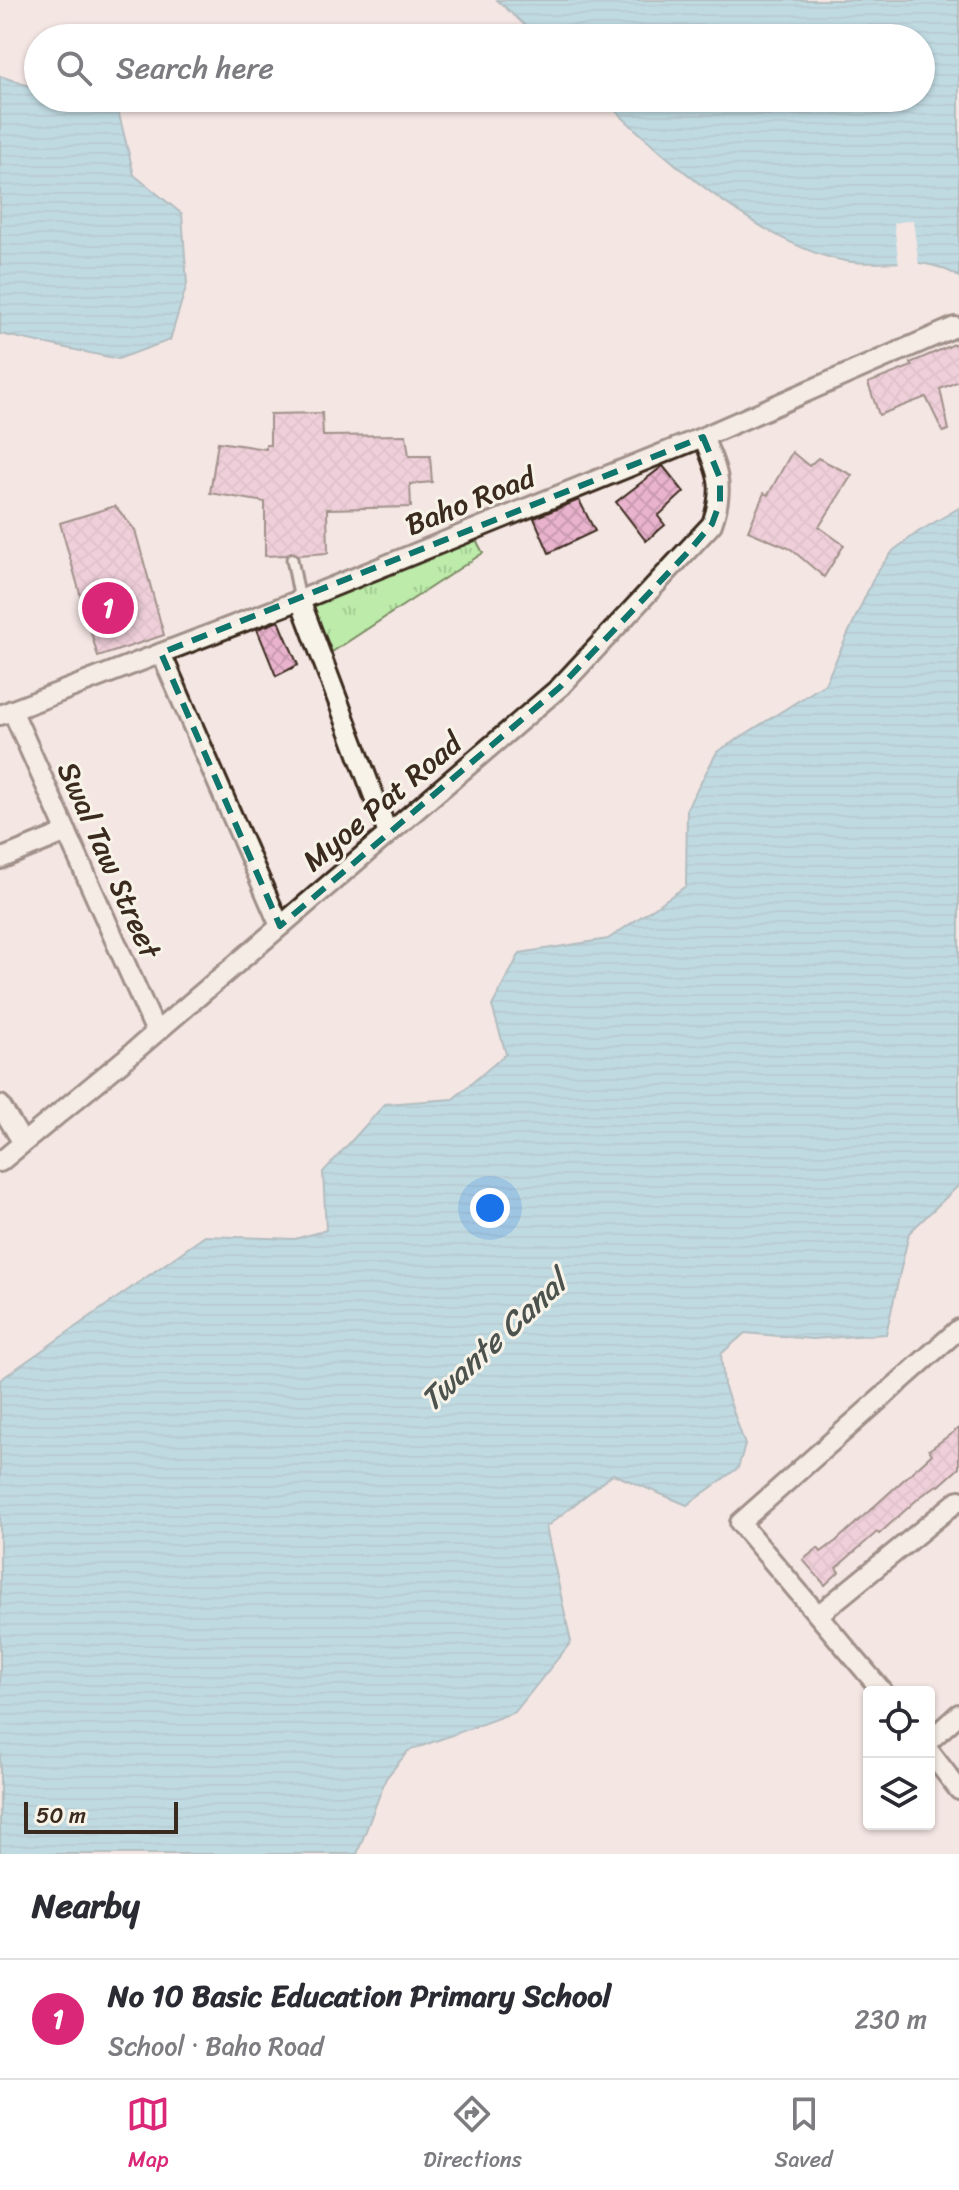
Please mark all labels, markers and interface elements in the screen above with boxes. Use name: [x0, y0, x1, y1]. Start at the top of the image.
search box: [24, 24, 935, 112]
text: Search here: [116, 41, 274, 95]
icon: search: [52, 46, 96, 90]
street label: Baho Road: [397, 450, 546, 552]
pin: 1: [82, 578, 134, 638]
street label: Myoe Pat Road: [290, 717, 476, 886]
street label: Swal Taw Street: [41, 753, 177, 969]
your location: [470, 1188, 510, 1228]
water label: Twante Canal: [406, 1252, 586, 1426]
map controls: [863, 1686, 935, 1830]
button: locate: [863, 1686, 935, 1758]
button: layers: [863, 1758, 935, 1830]
text: 50 m: [36, 1796, 86, 1835]
scale bar: [24, 1798, 178, 1834]
text: Nearby: [32, 1876, 140, 1936]
text: No 10 Basic Education Primary School: [108, 1969, 611, 2023]
text: 1: [52, 1996, 64, 2042]
text: 230 m: [855, 1996, 927, 2042]
text: School · Baho Road: [108, 2023, 324, 2069]
tab: Map: [126, 2092, 170, 2179]
tab: Directions: [423, 2092, 522, 2179]
tab: Saved: [775, 2092, 833, 2179]

